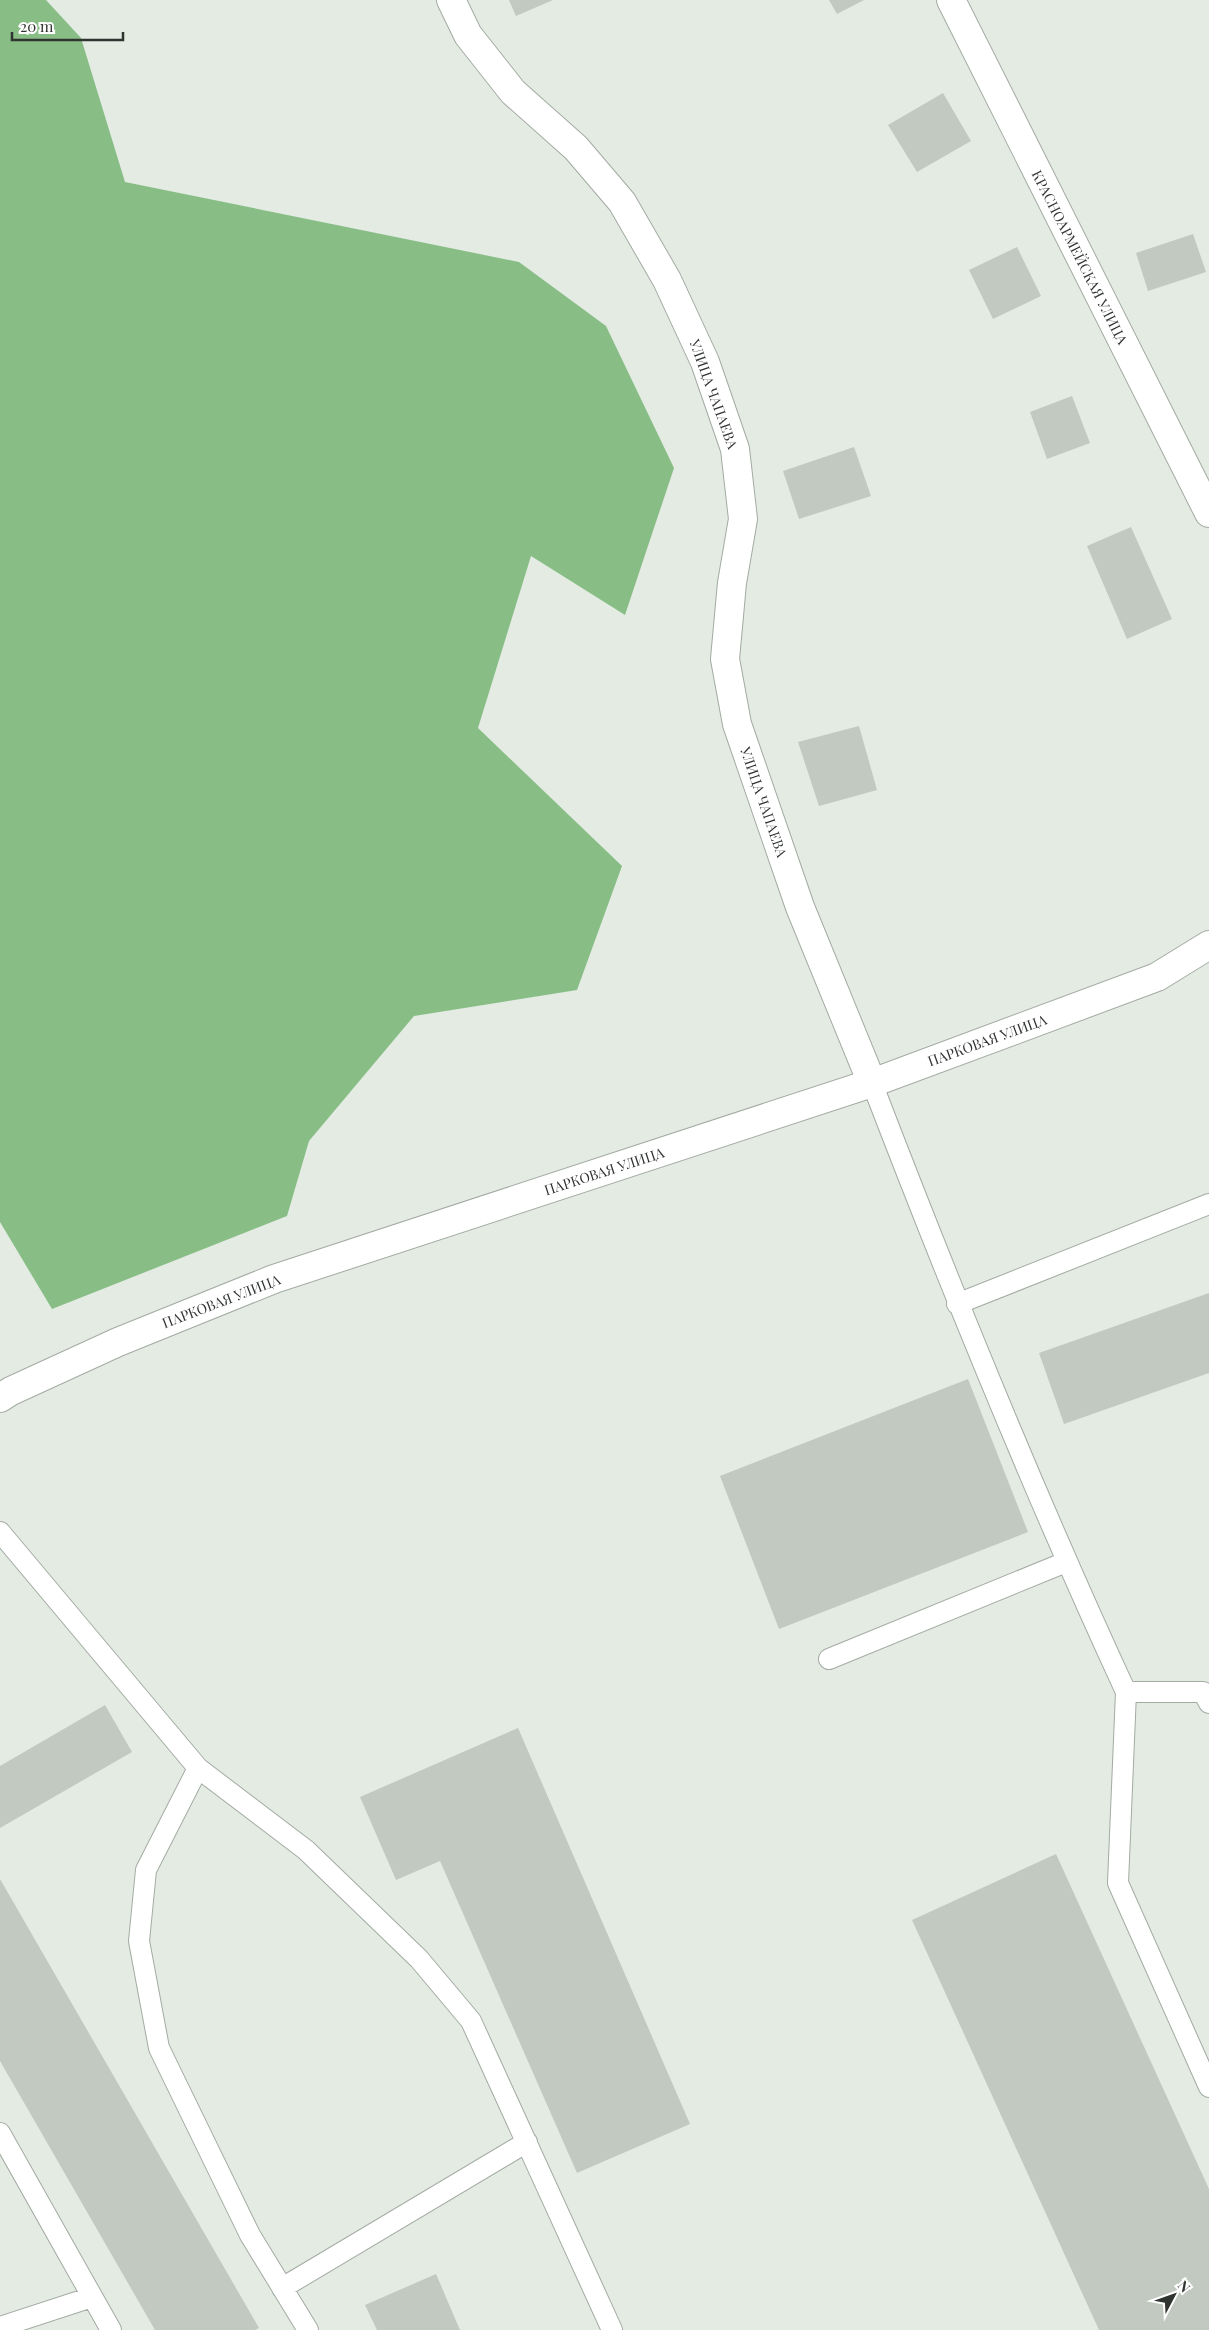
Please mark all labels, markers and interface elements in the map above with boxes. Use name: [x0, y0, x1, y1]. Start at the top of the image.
scale bar: [12, 10, 124, 42]
text: 20 m: [20, 16, 54, 36]
street label: КРАСНОАРМЕЙСКАЯ УЛИЦА: [1028, 167, 1132, 348]
street label: УЛИЦА ЧАПАЕВА: [685, 336, 743, 452]
street label: УЛИЦА ЧАПАЕВА: [736, 743, 792, 860]
street label: ПАРКОВАЯ УЛИЦА: [925, 1010, 1049, 1070]
street label: ПАРКОВАЯ УЛИЦА: [542, 1143, 667, 1199]
street label: ПАРКОВАЯ УЛИЦА: [159, 1270, 283, 1332]
north arrow: [1149, 2270, 1199, 2320]
text: N: [1174, 2276, 1195, 2296]

